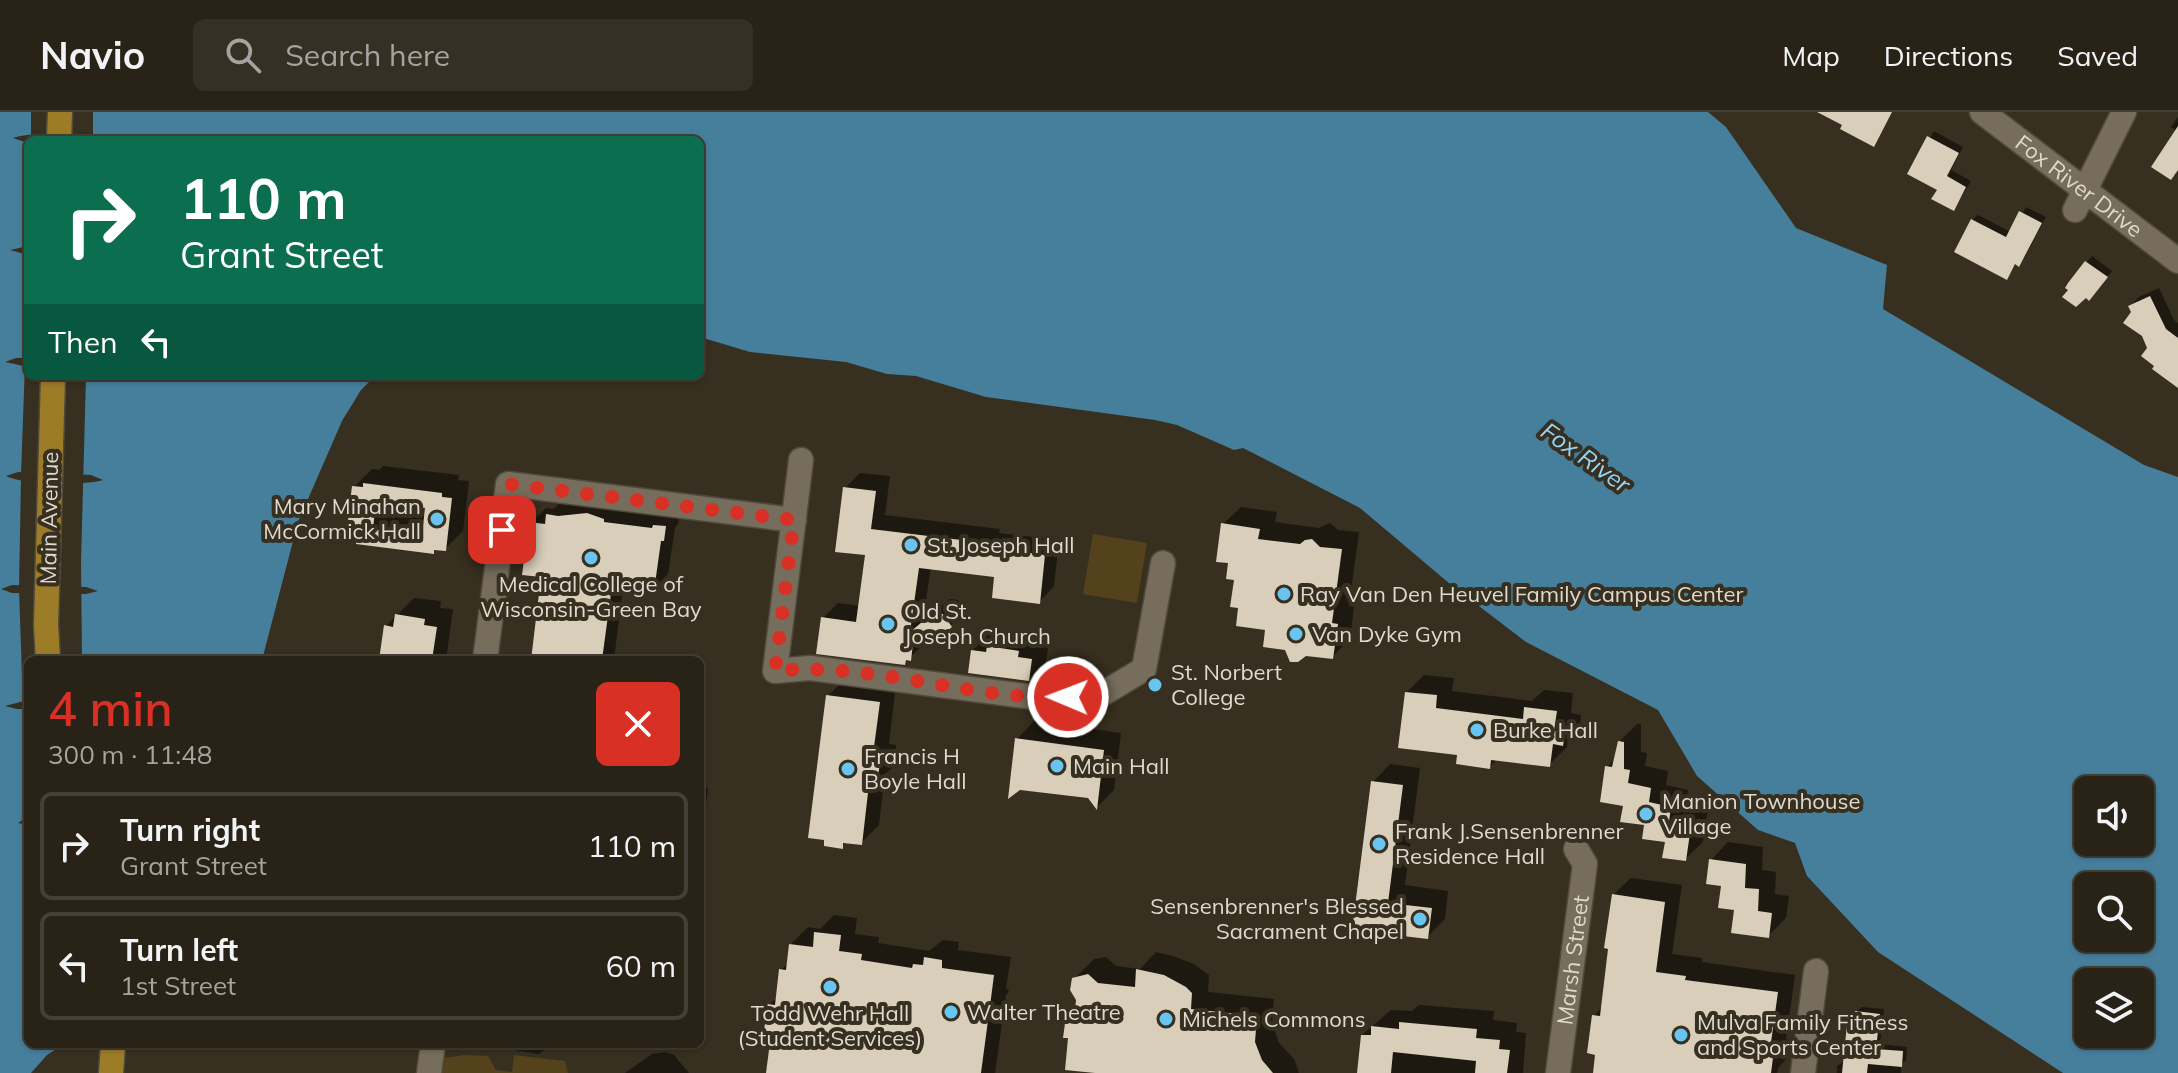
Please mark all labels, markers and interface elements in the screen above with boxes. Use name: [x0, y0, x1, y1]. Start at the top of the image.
search box: [193, 19, 753, 91]
text: Navio: [40, 31, 145, 79]
icon: search: [221, 33, 265, 77]
text: Search here: [285, 36, 450, 74]
text: Map: [1782, 38, 1840, 73]
text: Directions: [1884, 38, 2013, 73]
text: Saved: [2057, 38, 2138, 73]
street label: Fox River Drive: [2010, 128, 2148, 243]
text: 110 m: [180, 163, 347, 233]
icon: right: [48, 168, 152, 272]
text: Grant Street: [180, 232, 383, 277]
icon: left: [134, 320, 178, 364]
text: Then: [48, 323, 118, 361]
water label: Fox River: [1536, 415, 1638, 499]
street label: Main Avenue: [34, 451, 64, 585]
place label: Mary Minahan McCormick Hall: [263, 492, 421, 545]
pin: [468, 496, 536, 564]
icon: arrive: [480, 508, 524, 552]
marker: Mary Minahan McCormick Hall: [428, 510, 446, 528]
place label: St. Joseph Hall: [927, 531, 1074, 559]
marker: St. Joseph Hall: [902, 536, 920, 554]
marker: Medical College of Wisconsin-Green Bay: [582, 549, 600, 567]
place label: Medical College of Wisconsin-Green Bay: [480, 570, 702, 623]
place label: Ray Van Den Heuvel Family Campus Center: [1300, 580, 1743, 608]
marker: Ray Van Den Heuvel Family Campus Center: [1275, 585, 1293, 603]
place label: Old St. Joseph Church: [904, 597, 1051, 650]
marker: Old St. Joseph Church: [879, 615, 897, 633]
place label: Van Dyke Gym: [1312, 620, 1462, 648]
marker: Van Dyke Gym: [1287, 625, 1305, 643]
position arrow: [1026, 655, 1110, 739]
place label: St. Norbert College: [1171, 658, 1282, 711]
marker: St. Norbert College: [1146, 676, 1164, 694]
text: 4 min: [48, 678, 173, 738]
button: close: [596, 682, 680, 766]
place label: Burke Hall: [1493, 716, 1598, 744]
marker: Burke Hall: [1468, 721, 1486, 739]
text: 300 m · 11:48: [48, 738, 212, 771]
place label: Francis H Boyle Hall: [864, 742, 967, 795]
place label: Main Hall: [1073, 752, 1169, 780]
marker: Main Hall: [1048, 757, 1066, 775]
marker: Francis H Boyle Hall: [839, 760, 857, 778]
map controls: [2074, 776, 2154, 1048]
button: sound: [2074, 776, 2154, 856]
place label: Manion Townhouse Village: [1662, 787, 1860, 840]
marker: Manion Townhouse Village: [1637, 805, 1655, 823]
text: Turn right: [120, 811, 260, 849]
place label: Frank J.Sensenbrenner Residence Hall: [1395, 817, 1623, 870]
icon: right: [52, 824, 96, 868]
text: 110 m: [588, 827, 676, 865]
marker: Frank J.Sensenbrenner Residence Hall: [1370, 835, 1388, 853]
text: Grant Street: [120, 849, 267, 882]
button: search: [2074, 872, 2154, 952]
place label: Sensenbrenner's Blessed Sacrament Chapel: [1150, 892, 1404, 945]
street label: Marsh Street: [1550, 893, 1595, 1026]
marker: Sensenbrenner's Blessed Sacrament Chapel: [1411, 910, 1429, 928]
text: Turn left: [120, 931, 238, 969]
icon: left: [52, 944, 96, 988]
text: 60 m: [606, 947, 676, 985]
button: layers: [2074, 968, 2154, 1048]
text: 1st Street: [120, 969, 236, 1002]
marker: Todd Wehr Hall (Student Services): [821, 978, 839, 996]
place label: Walter Theatre: [967, 998, 1121, 1026]
place label: Todd Wehr Hall (Student Services): [738, 999, 922, 1052]
marker: Walter Theatre: [942, 1003, 960, 1021]
place label: Michels Commons: [1182, 1005, 1366, 1033]
place label: Mulva Family Fitness and Sports Center: [1697, 1008, 1909, 1061]
marker: Michels Commons: [1157, 1010, 1175, 1028]
marker: Mulva Family Fitness and Sports Center: [1672, 1026, 1690, 1044]

